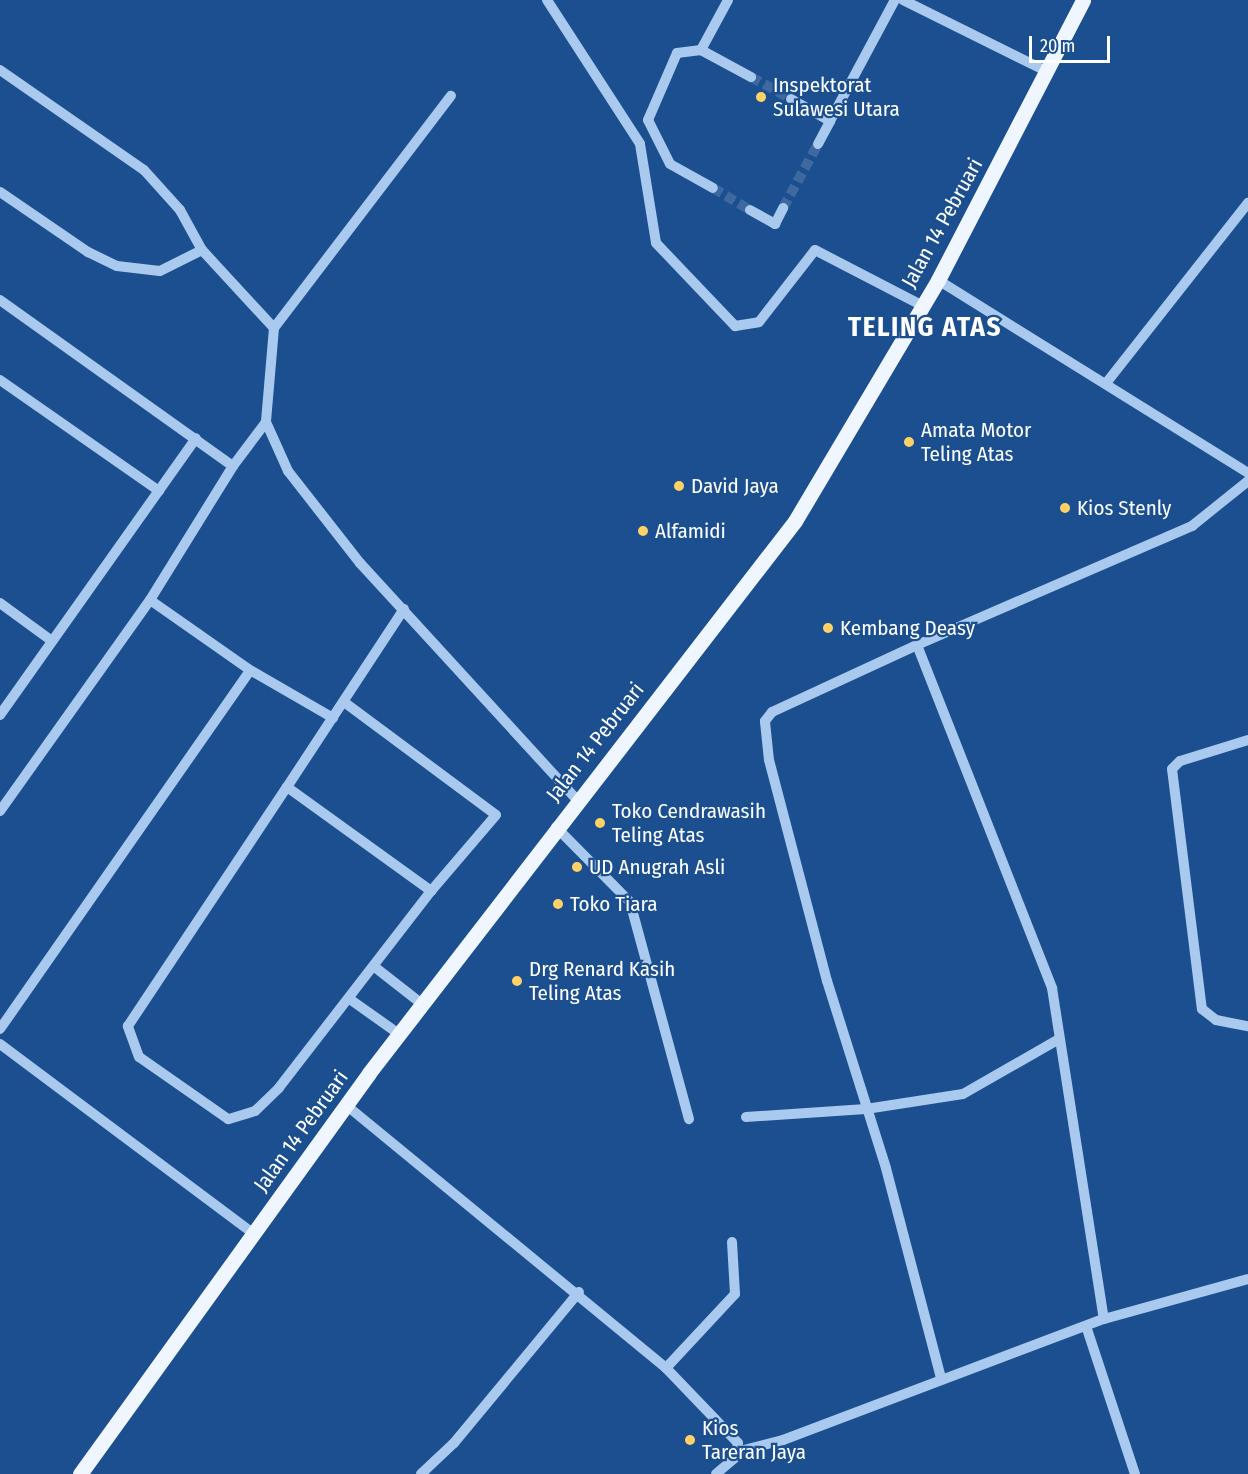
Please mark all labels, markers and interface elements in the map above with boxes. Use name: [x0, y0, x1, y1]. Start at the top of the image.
scale bar: [1032, 24, 1113, 62]
text: 20 m: [1040, 35, 1075, 57]
place label: Inspektorat Sulawesi Utara: [773, 72, 900, 122]
marker: Inspektorat Sulawesi Utara: [754, 90, 768, 104]
street label: Jalan 14 Pebruari: [896, 154, 988, 292]
district label: TELING ATAS: [848, 312, 1002, 344]
place label: Amata Motor Teling Atas: [921, 417, 1031, 467]
marker: Amata Motor Teling Atas: [902, 435, 916, 449]
place label: David Jaya: [691, 473, 779, 499]
marker: David Jaya: [672, 479, 686, 493]
place label: Kios Stenly: [1077, 495, 1171, 521]
marker: Kios Stenly: [1058, 501, 1072, 515]
place label: Alfamidi: [655, 518, 726, 544]
marker: Alfamidi: [636, 524, 650, 538]
place label: Kembang Deasy: [840, 615, 975, 641]
marker: Kembang Deasy: [821, 621, 835, 635]
street label: Jalan 14 Pebruari: [541, 678, 649, 806]
place label: Toko Cendrawasih Teling Atas: [612, 798, 766, 848]
marker: Toko Cendrawasih Teling Atas: [593, 816, 607, 830]
place label: UD Anugrah Asli: [589, 854, 725, 880]
marker: UD Anugrah Asli: [570, 860, 584, 874]
place label: Toko Tiara: [570, 891, 657, 917]
marker: Toko Tiara: [551, 897, 565, 911]
place label: Drg Renard Kasih Teling Atas: [529, 956, 675, 1006]
marker: Drg Renard Kasih Teling Atas: [510, 974, 524, 988]
street label: Jalan 14 Pebruari: [248, 1065, 354, 1197]
place label: Kios Tareran Jaya: [702, 1415, 806, 1465]
marker: Kios Tareran Jaya: [683, 1433, 697, 1447]

